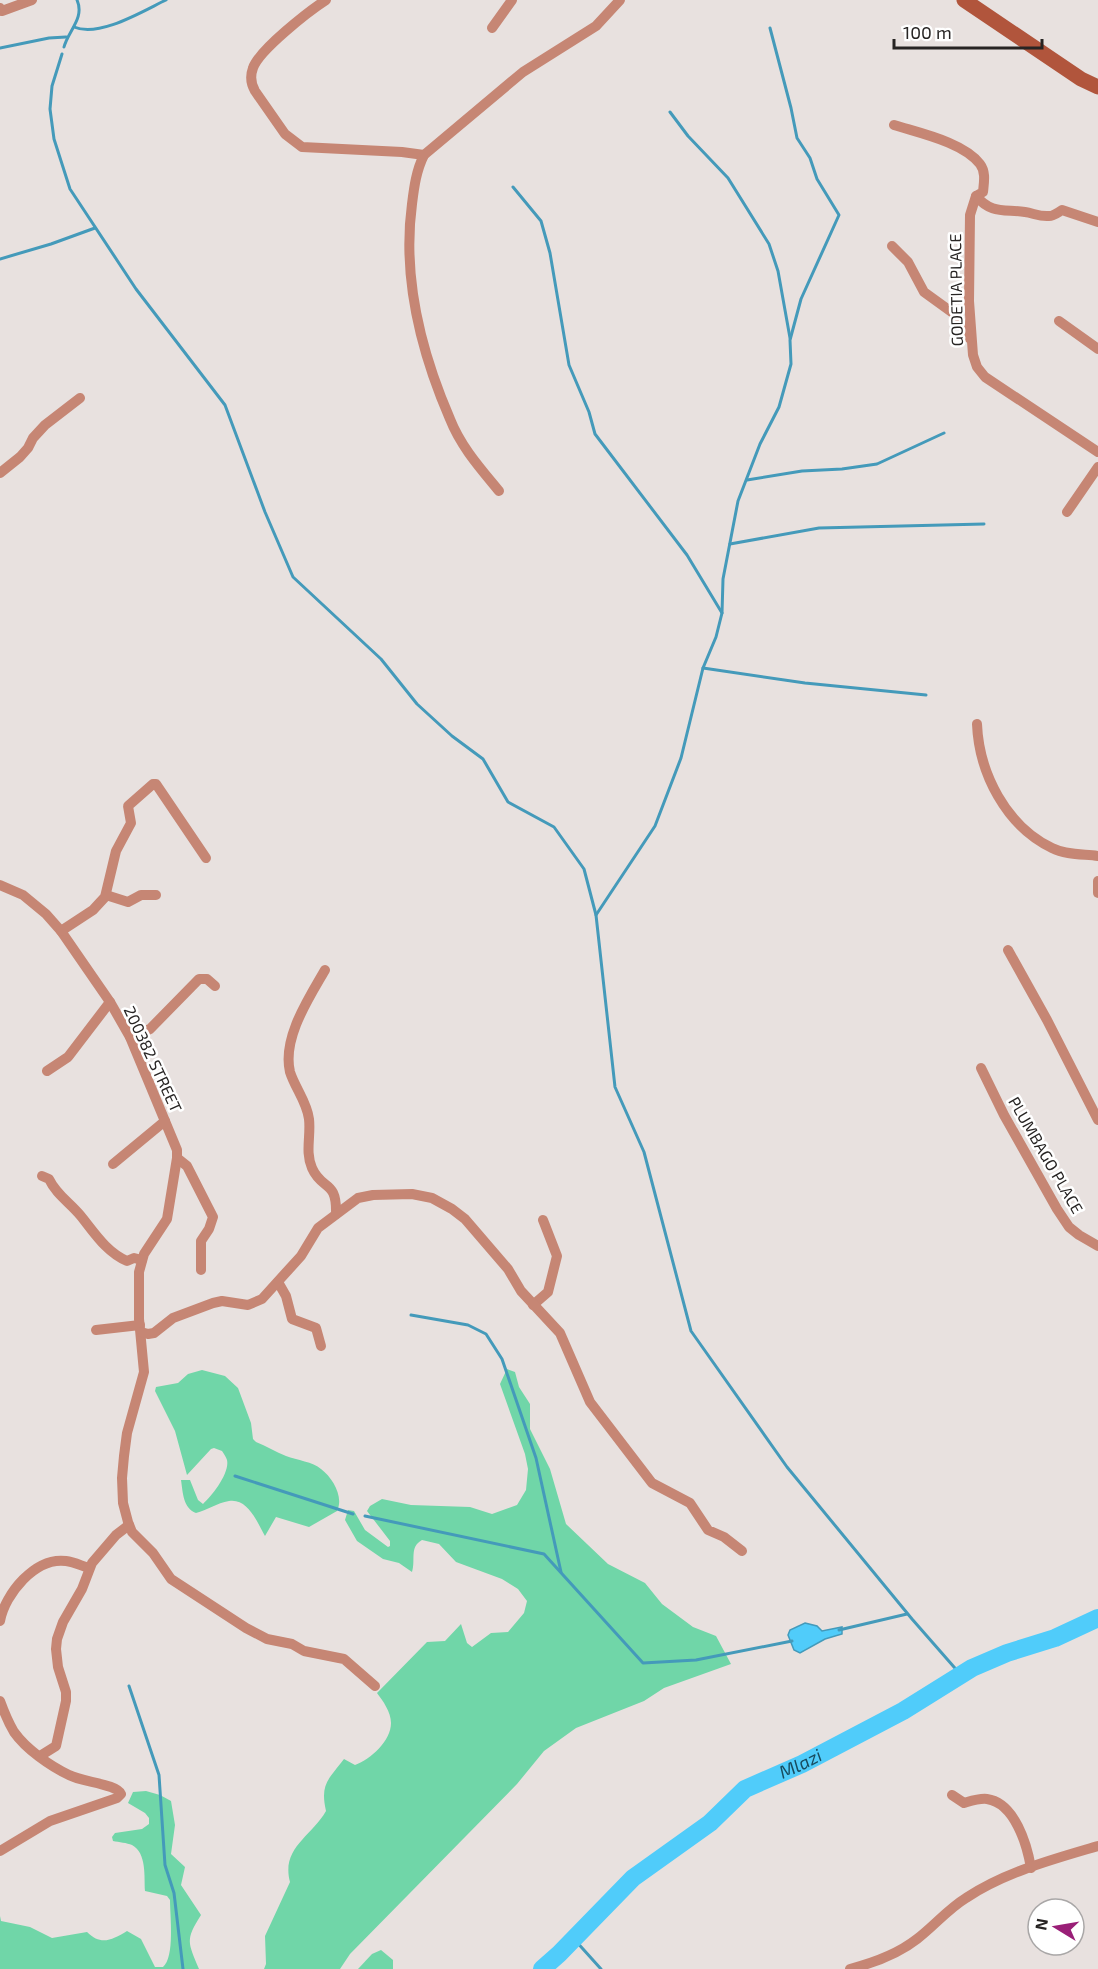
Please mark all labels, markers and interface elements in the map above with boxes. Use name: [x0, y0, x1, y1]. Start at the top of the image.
scale bar: [894, 12, 1042, 50]
text: 100 m: [903, 21, 952, 43]
street label: GODETIA PLACE: [945, 234, 966, 346]
street label: 200382 STREET: [121, 1003, 186, 1115]
street label: PLUMBAGO PLACE: [1005, 1093, 1088, 1217]
water label: Mlazi: [775, 1743, 826, 1783]
north arrow: [1026, 1897, 1086, 1957]
text: N: [1030, 1917, 1051, 1932]

